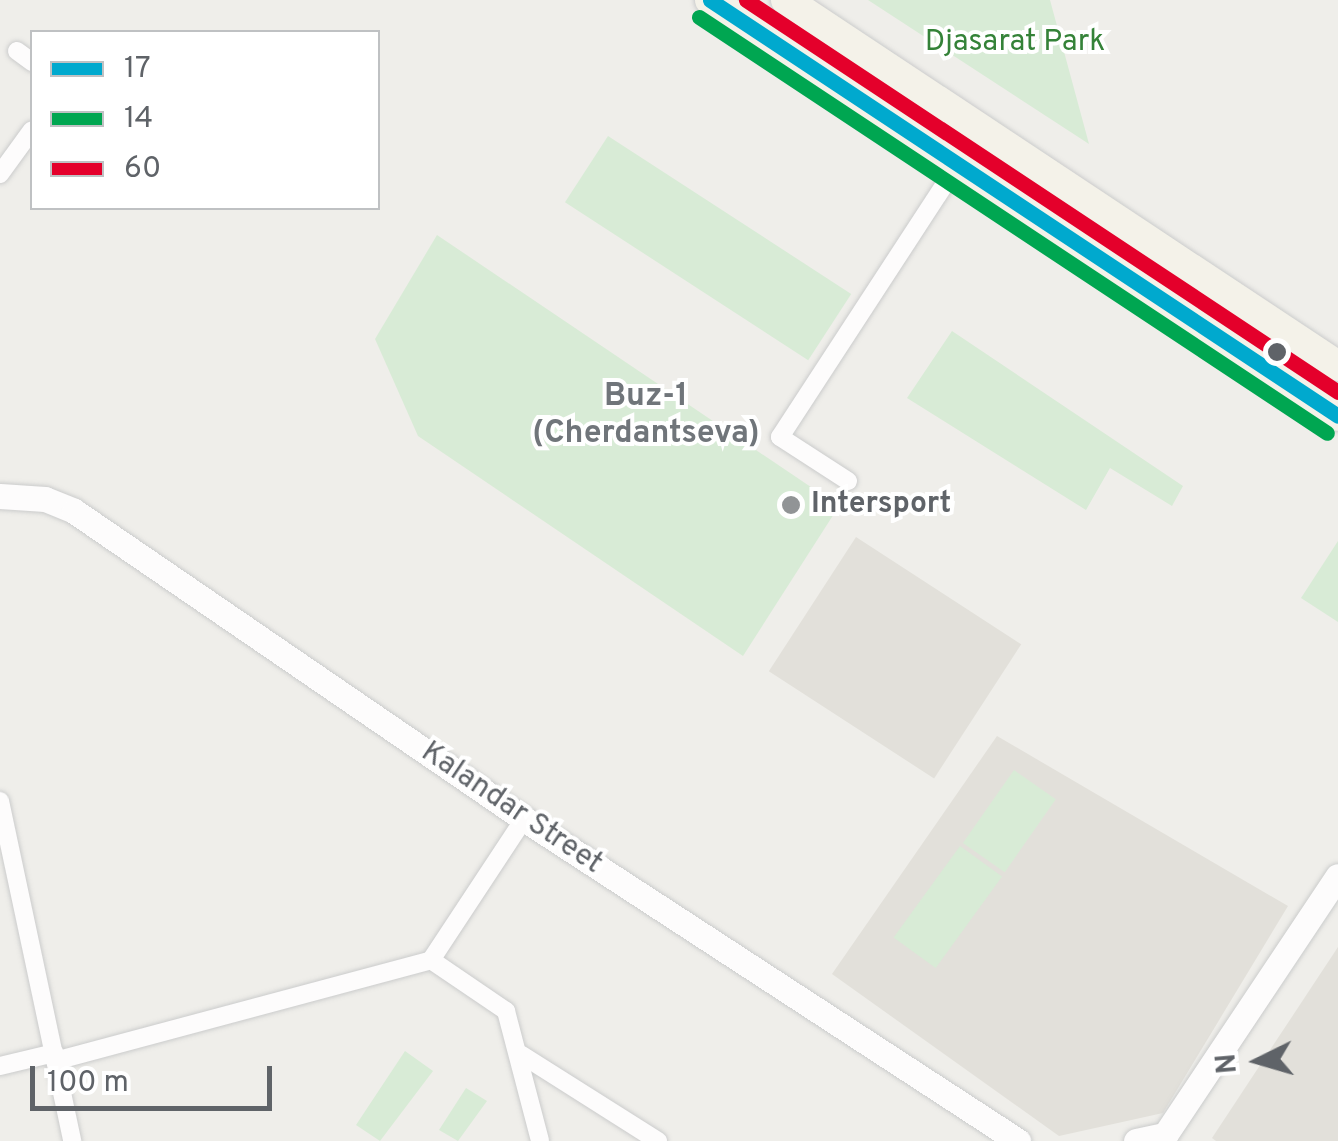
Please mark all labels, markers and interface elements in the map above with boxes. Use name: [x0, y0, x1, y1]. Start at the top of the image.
park label: Djasarat Park: [925, 25, 1105, 61]
legend: [30, 30, 380, 210]
text: 17: [124, 51, 151, 88]
text: 14: [124, 101, 153, 138]
text: 60: [124, 151, 161, 188]
unlabelled marker: [1267, 342, 1287, 362]
district label: Buz-1 (Cherdantseva): [532, 379, 760, 454]
place label: Intersport: [811, 487, 951, 523]
marker: Intersport: [780, 494, 802, 516]
street label: Kalandar Street: [414, 735, 608, 883]
north arrow: [1208, 1011, 1308, 1111]
scale bar: [35, 1046, 278, 1108]
text: N: [1209, 1052, 1247, 1075]
text: 100 m: [47, 1065, 129, 1102]

